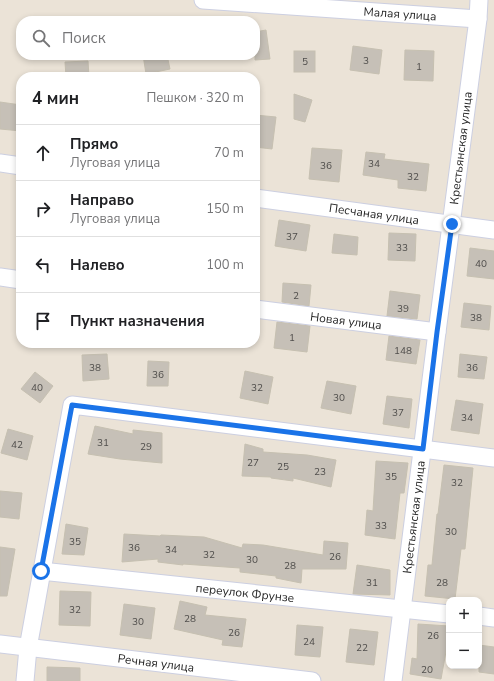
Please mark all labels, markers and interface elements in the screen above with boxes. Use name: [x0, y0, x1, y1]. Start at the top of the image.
street label: Малая улица: [363, 3, 437, 25]
search box: [16, 16, 260, 60]
icon: search: [30, 27, 52, 49]
text: Поиск: [62, 28, 106, 48]
house number: 3: [363, 54, 369, 68]
house number: 5: [302, 55, 308, 69]
house number: 1: [416, 60, 422, 74]
text: 4 мин: [32, 87, 79, 110]
text: Пешком · 320 m: [146, 89, 244, 107]
street label: Крестьянская улица: [446, 91, 476, 205]
text: Прямо: [70, 134, 118, 154]
icon: ahead: [32, 142, 54, 164]
text: 70 m: [214, 144, 244, 162]
text: Луговая улица: [70, 154, 160, 172]
house number: 34: [368, 157, 380, 171]
house number: 36: [320, 159, 332, 173]
house number: 32: [407, 170, 419, 184]
text: Направо: [70, 190, 134, 210]
icon: right: [32, 198, 54, 220]
text: 150 m: [206, 200, 244, 218]
street label: Песчаная улица: [328, 200, 420, 228]
text: Луговая улица: [70, 210, 160, 228]
route end: [443, 215, 461, 233]
house number: 37: [286, 230, 298, 244]
house number: 33: [396, 241, 408, 255]
icon: left: [32, 254, 54, 276]
text: Налево: [70, 255, 125, 275]
text: 100 m: [206, 256, 244, 274]
house number: 40: [475, 257, 487, 271]
house number: 2: [293, 289, 299, 303]
house number: 39: [397, 302, 409, 316]
street label: Новая улица: [309, 309, 383, 333]
icon: arrive: [32, 310, 54, 332]
text: Пункт назначения: [70, 311, 205, 331]
house number: 38: [470, 311, 482, 325]
house number: 1: [289, 331, 295, 345]
house number: 148: [394, 344, 412, 358]
house number: 38: [89, 361, 101, 375]
house number: 36: [466, 361, 478, 375]
house number: 36: [152, 368, 164, 382]
house number: 40: [31, 381, 43, 395]
house number: 32: [251, 381, 263, 395]
house number: 30: [333, 391, 345, 405]
house number: 37: [392, 406, 404, 420]
house number: 34: [461, 411, 473, 425]
house number: 31: [97, 436, 109, 450]
house number: 42: [11, 438, 23, 452]
house number: 29: [140, 440, 152, 454]
house number: 27: [247, 456, 259, 470]
house number: 25: [277, 460, 289, 474]
street label: Крестьянская улица: [399, 460, 429, 574]
house number: 23: [314, 465, 326, 479]
house number: 35: [385, 470, 397, 484]
house number: 32: [451, 476, 463, 490]
house number: 33: [375, 519, 387, 533]
house number: 30: [445, 525, 457, 539]
house number: 35: [69, 535, 81, 549]
house number: 36: [128, 541, 140, 555]
house number: 34: [165, 543, 177, 557]
house number: 32: [203, 548, 215, 562]
house number: 26: [329, 550, 341, 564]
house number: 30: [246, 553, 258, 567]
house number: 28: [284, 559, 296, 573]
route start: [32, 562, 50, 580]
house number: 31: [366, 576, 378, 590]
house number: 28: [436, 576, 448, 590]
street label: переулок Фрунзе: [195, 580, 295, 606]
map controls: [446, 597, 482, 669]
button: +: [446, 597, 482, 633]
house number: 32: [69, 603, 81, 617]
house number: 28: [184, 612, 196, 626]
house number: 30: [132, 615, 144, 629]
house number: 26: [228, 626, 240, 640]
house number: 26: [427, 629, 439, 643]
button: −: [446, 633, 482, 669]
house number: 24: [303, 635, 315, 649]
house number: 22: [356, 641, 368, 655]
street label: Речная улица: [117, 650, 195, 676]
house number: 20: [421, 663, 433, 677]

